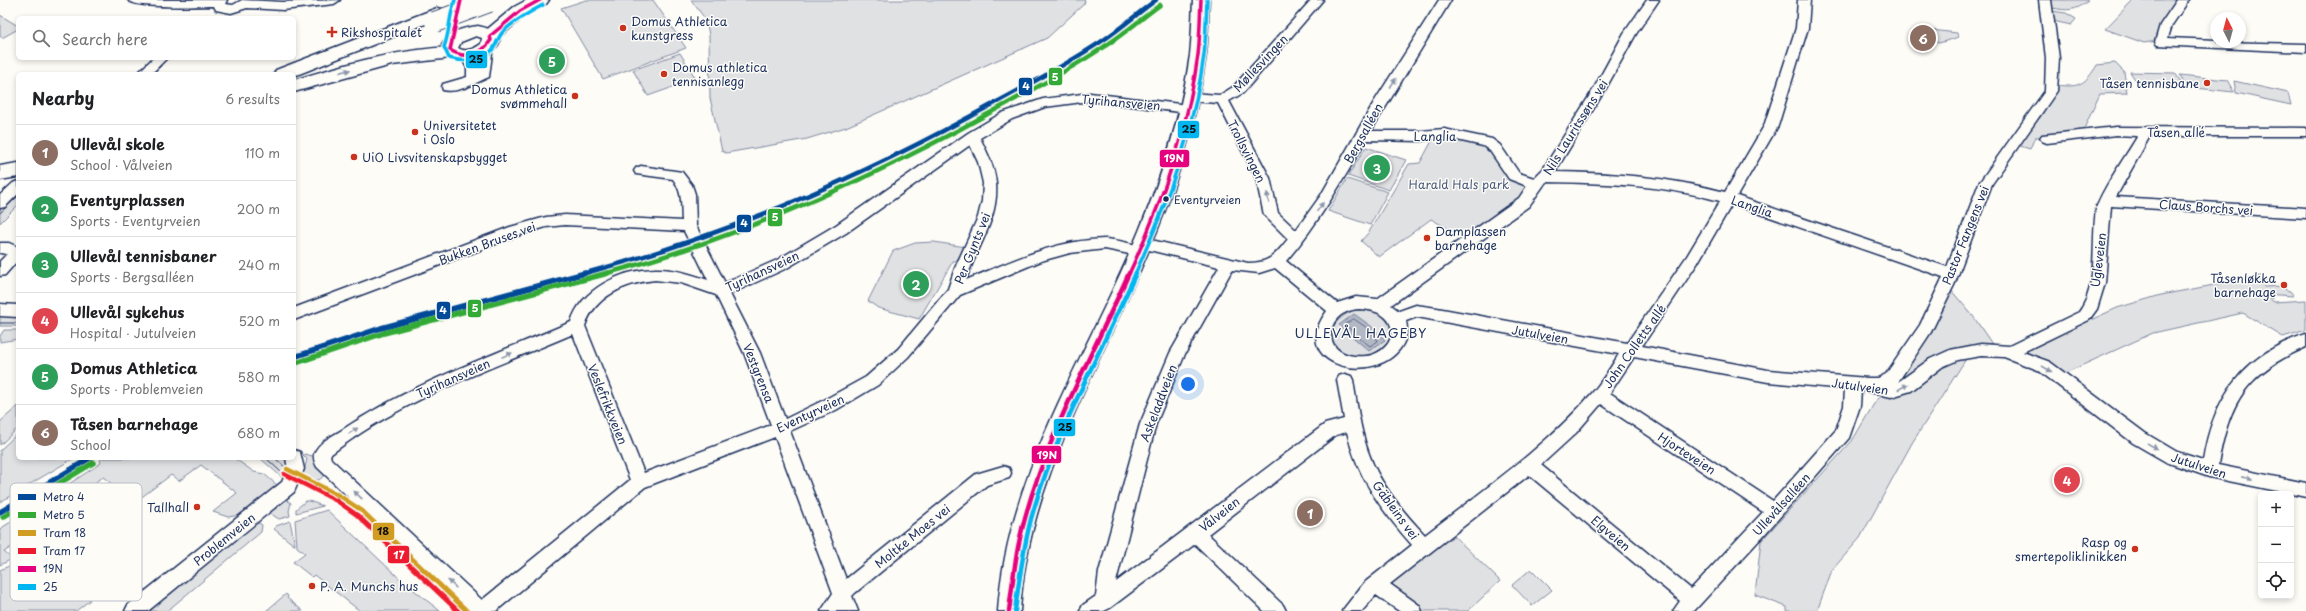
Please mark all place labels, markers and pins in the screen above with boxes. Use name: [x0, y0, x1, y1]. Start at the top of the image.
place label: Domus Athletica kunstgress: [631, 12, 728, 44]
place label: Rikshospitalet: [341, 23, 422, 41]
marker: Domus Athletica kunstgress: [618, 23, 628, 33]
pin: 6: [1910, 23, 1936, 53]
marker: Rikshospitalet: [326, 26, 338, 38]
pin: 5: [539, 46, 565, 76]
place label: Domus athletica tennisanlegg: [672, 58, 768, 90]
marker: Domus athletica tennisanlegg: [659, 69, 669, 79]
place label: Tåsen tennisbane: [2099, 74, 2199, 92]
marker: Tåsen tennisbane: [2202, 78, 2212, 88]
place label: Domus Athletica svømmehall: [471, 80, 567, 112]
marker: Domus Athletica svømmehall: [570, 91, 580, 101]
place label: Universitetet i Oslo: [423, 116, 497, 148]
marker: Universitetet i Oslo: [410, 127, 420, 137]
place label: UiO Livsvitenskapsbygget: [362, 148, 507, 166]
marker: UiO Livsvitenskapsbygget: [349, 152, 359, 162]
pin: 3: [1364, 153, 1390, 183]
place label: Eventyrveien: [1174, 191, 1241, 208]
marker: Eventyrveien: [1161, 194, 1171, 204]
place label: Damplassen barnehage: [1435, 222, 1506, 254]
marker: Damplassen barnehage: [1422, 233, 1432, 243]
pin: 2: [903, 269, 929, 299]
place label: Tåsenløkka barnehage: [2210, 269, 2277, 301]
marker: Tåsenløkka barnehage: [2279, 280, 2289, 290]
pin: 4: [2054, 465, 2080, 495]
place label: Tallhall: [147, 498, 189, 516]
pin: 1: [1297, 498, 1323, 528]
marker: Tallhall: [192, 502, 202, 512]
place label: Rasp og smertepoliklinikken: [2015, 533, 2127, 565]
marker: Rasp og smertepoliklinikken: [2130, 544, 2140, 554]
place label: P. A. Munchs hus: [320, 577, 419, 595]
marker: P. A. Munchs hus: [307, 581, 317, 591]

